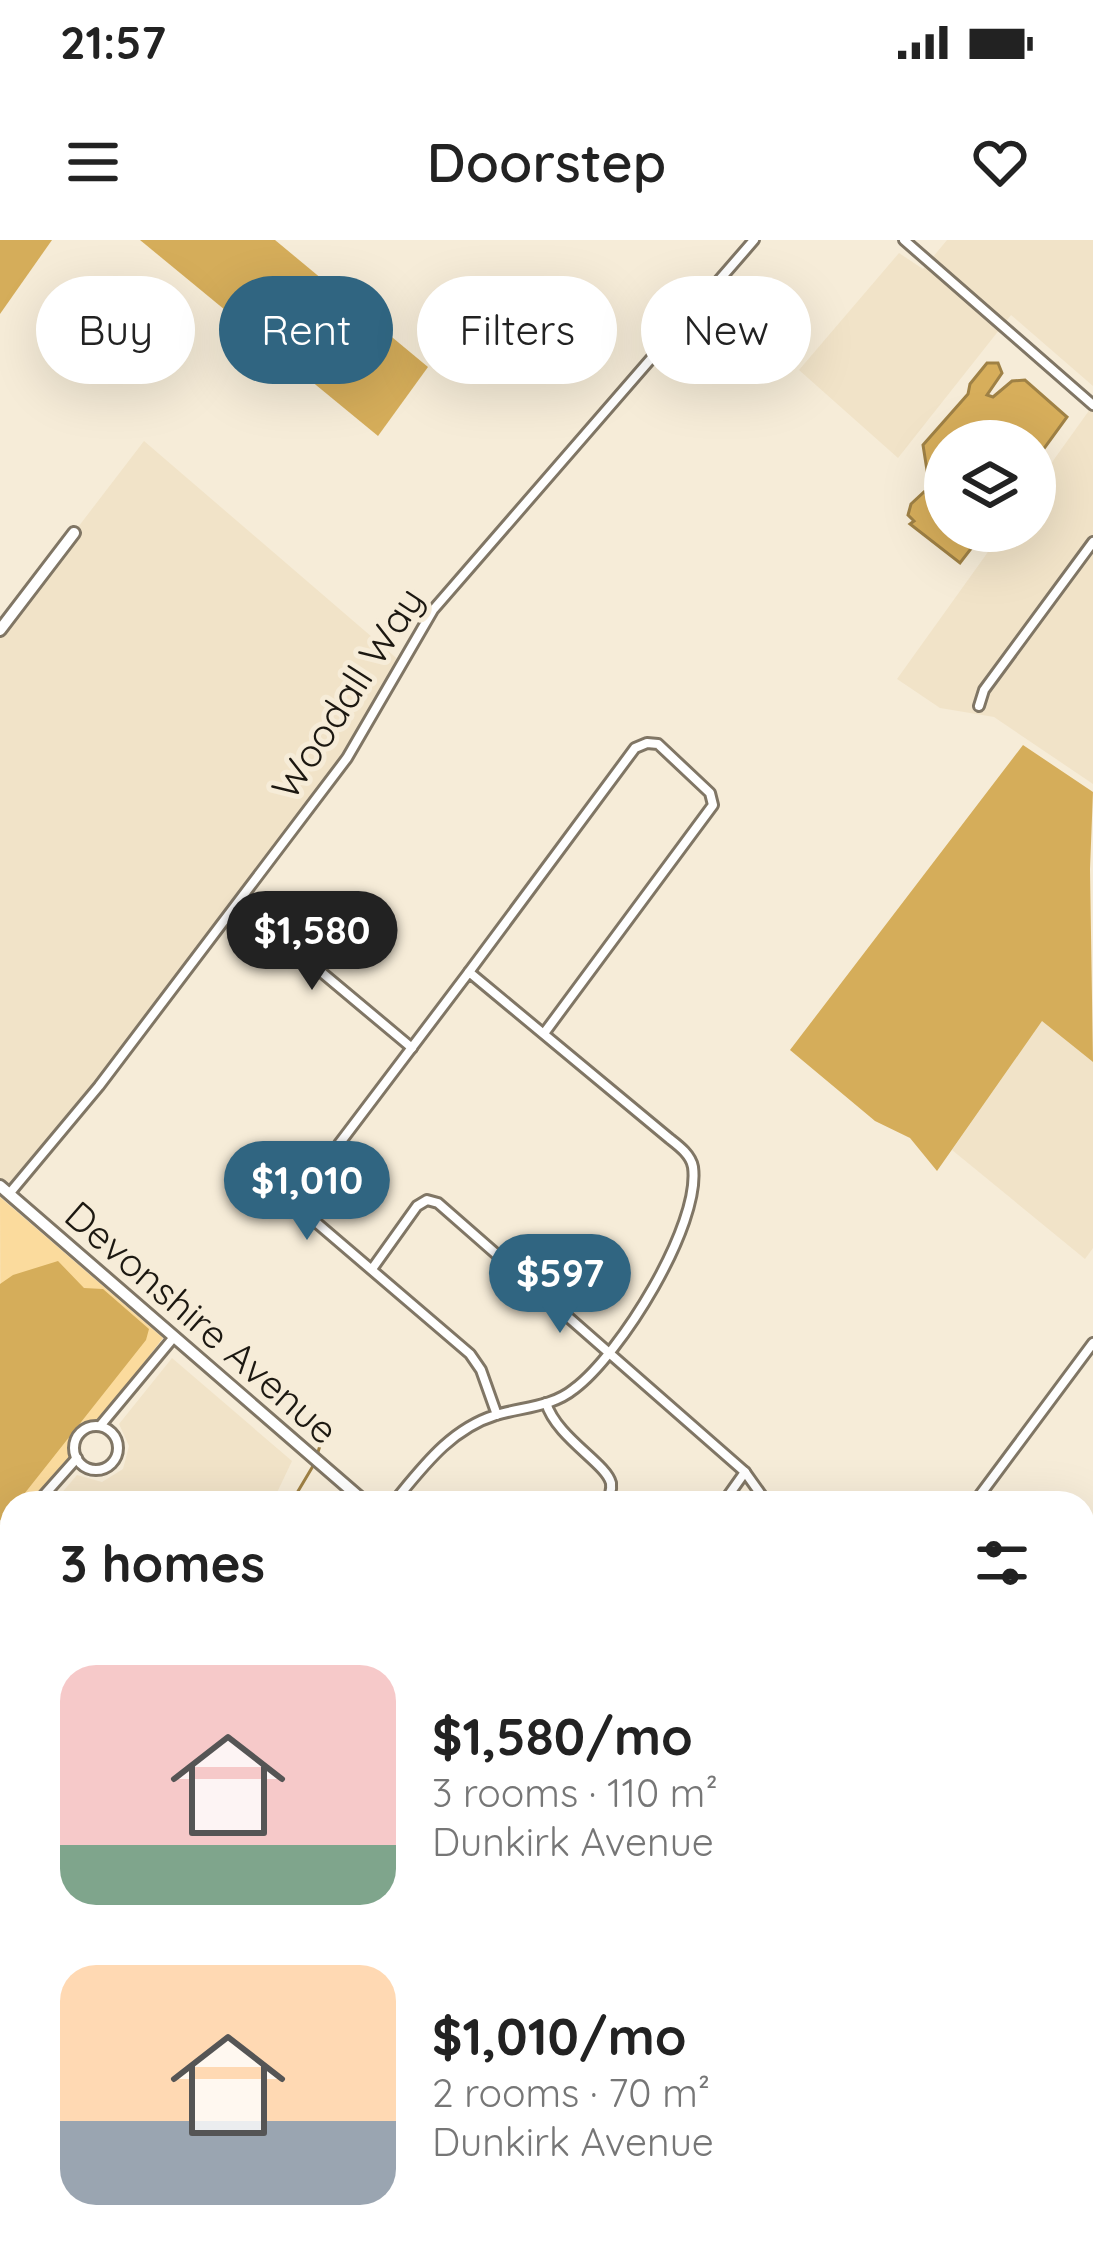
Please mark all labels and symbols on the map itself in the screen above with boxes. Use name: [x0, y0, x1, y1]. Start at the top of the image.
street label: Woodall Way: [260, 578, 434, 808]
pin: $1,580: [214, 891, 410, 993]
pin: $1,010: [209, 1141, 405, 1243]
street label: Devonshire Avenue: [55, 1190, 349, 1454]
pin: $597: [489, 1234, 631, 1336]

